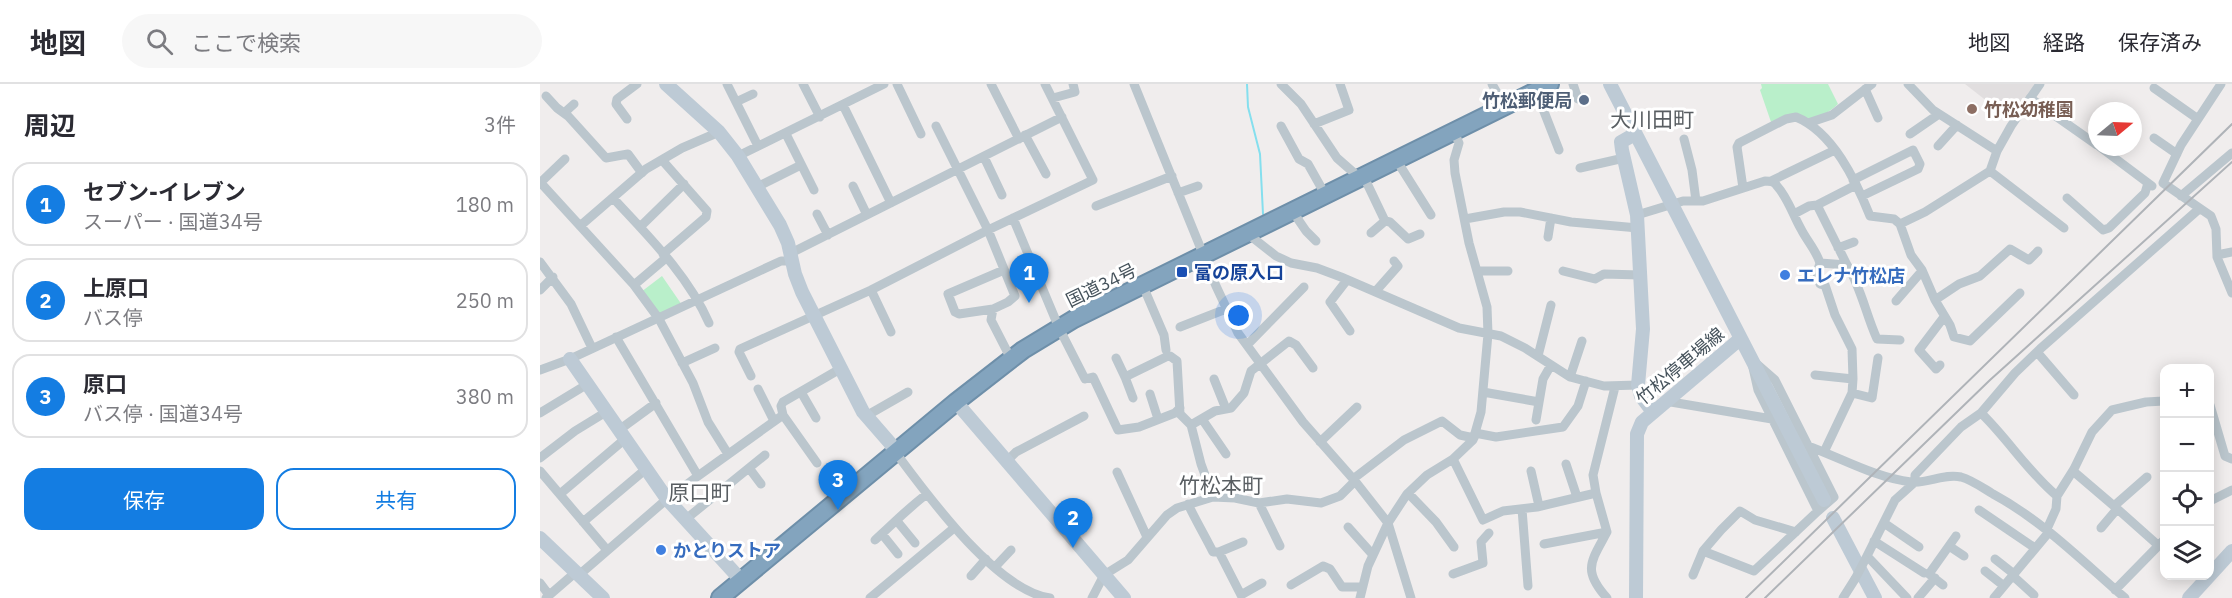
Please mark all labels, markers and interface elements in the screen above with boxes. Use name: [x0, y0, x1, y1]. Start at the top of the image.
search box: [122, 14, 542, 68]
text: 地図: [30, 24, 86, 61]
icon: search: [143, 25, 176, 58]
text: ここで検索: [191, 28, 301, 57]
text: 地図: [1968, 28, 2010, 56]
text: 経路: [2043, 28, 2085, 56]
text: 保存済み: [2118, 28, 2202, 56]
place label: 竹松郵便局: [1482, 89, 1572, 112]
marker: 竹松郵便局: [1577, 93, 1591, 107]
place label: 竹松幼稚園: [1984, 98, 2074, 121]
marker: 竹松幼稚園: [1965, 102, 1979, 116]
north arrow: [2088, 102, 2142, 156]
district label: 大川田町: [1610, 105, 1694, 133]
text: 周辺: [24, 108, 76, 142]
text: 3件: [484, 111, 516, 138]
text: セブン-イレブン: [83, 177, 246, 206]
text: 1: [40, 191, 52, 218]
text: 180 m: [456, 191, 514, 218]
text: スーパー · 国道34号: [83, 208, 263, 235]
pin: 1: [1010, 254, 1048, 303]
street label: 国道34号: [1062, 258, 1140, 312]
place label: 富の原入口: [1194, 261, 1284, 284]
place label: エレナ竹松店: [1797, 264, 1905, 287]
marker: 富の原入口: [1175, 265, 1189, 279]
marker: エレナ竹松店: [1778, 268, 1792, 282]
text: 上原口: [83, 273, 149, 302]
text: 2: [40, 287, 52, 314]
text: 250 m: [456, 287, 514, 314]
your location: [1224, 301, 1253, 330]
text: バス停: [83, 304, 143, 331]
street label: 竹松停車場線: [1631, 322, 1729, 410]
map controls: [2160, 364, 2214, 580]
button: +: [2160, 364, 2214, 418]
text: 原口: [83, 369, 127, 398]
text: 3: [40, 383, 52, 410]
text: 380 m: [456, 383, 514, 410]
text: バス停 · 国道34号: [83, 400, 243, 427]
button: −: [2160, 418, 2214, 472]
pin: 3: [818, 460, 858, 510]
button: 保存: [24, 468, 264, 530]
button: 共有: [276, 468, 516, 530]
district label: 竹松本町: [1179, 471, 1263, 499]
button: locate: [2160, 472, 2214, 526]
district label: 原口町: [669, 478, 732, 506]
pin: 2: [1054, 498, 1092, 548]
button: layers: [2160, 526, 2214, 580]
place label: かとりストア: [673, 539, 781, 562]
marker: かとりストア: [654, 543, 668, 557]

